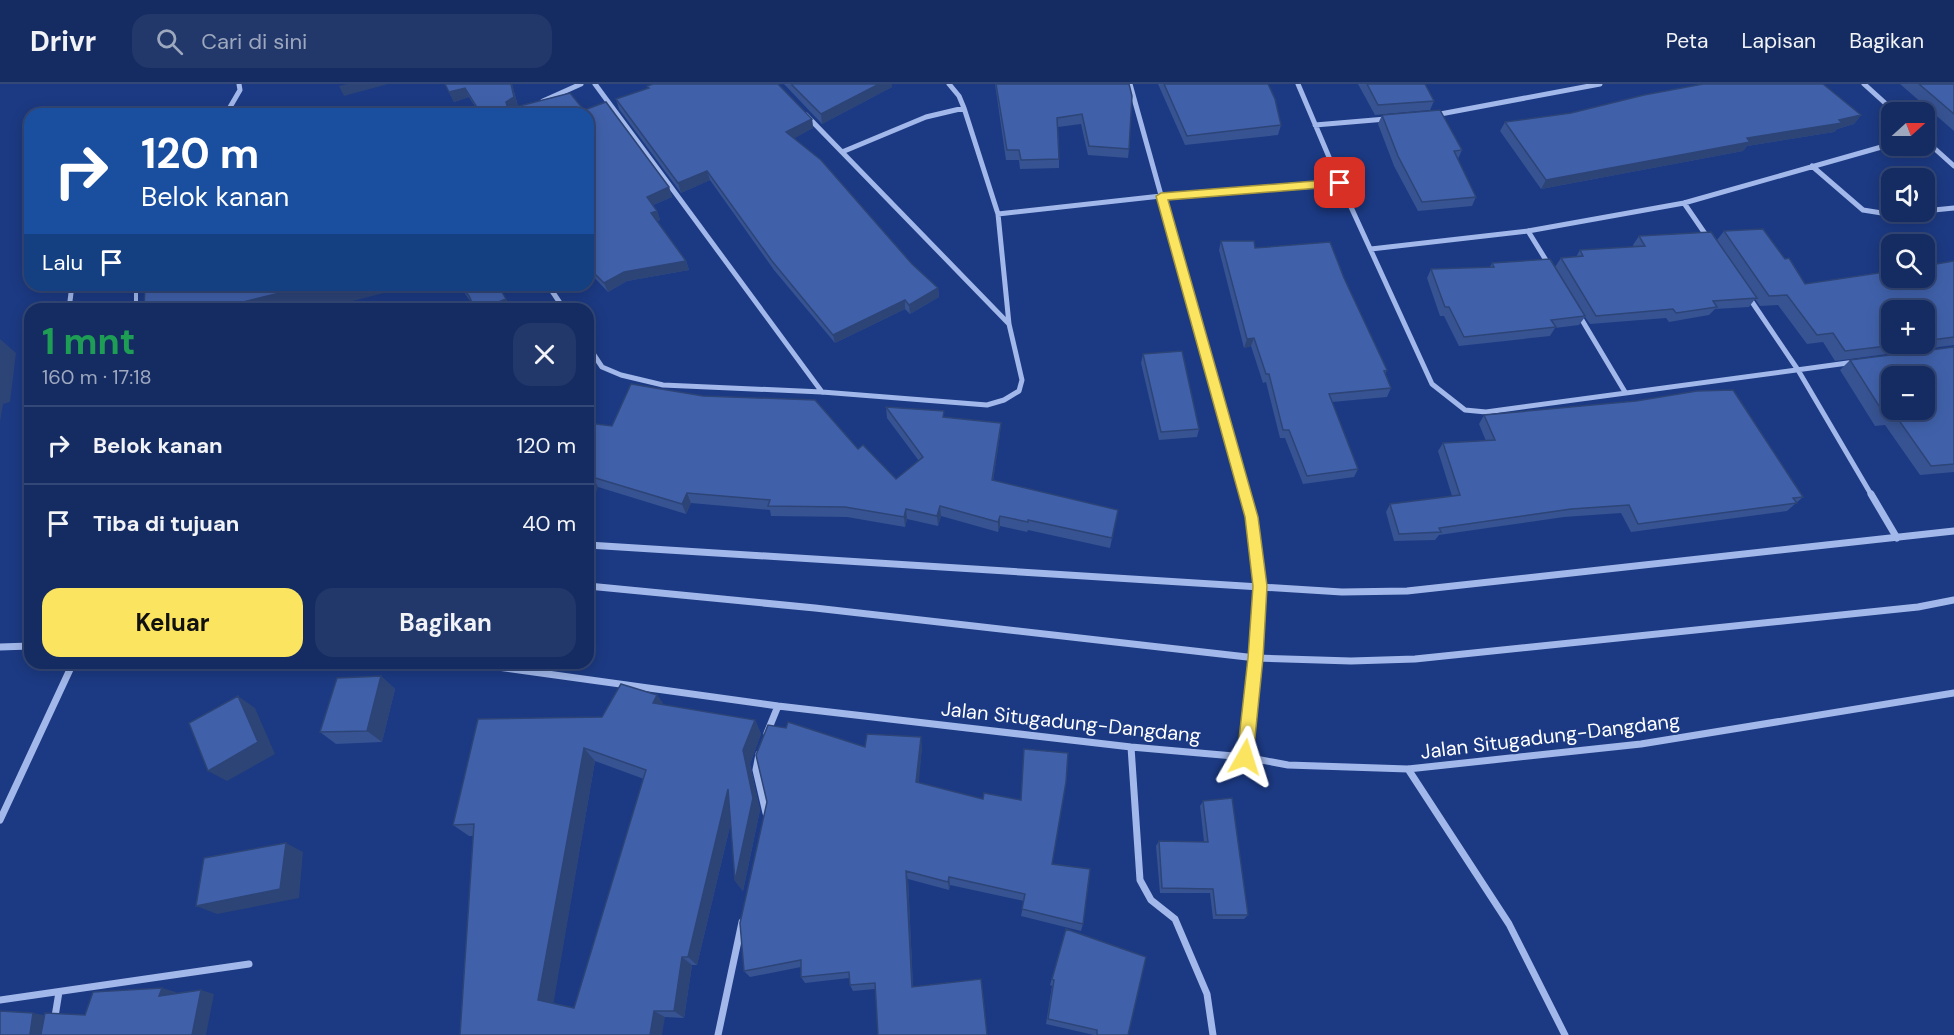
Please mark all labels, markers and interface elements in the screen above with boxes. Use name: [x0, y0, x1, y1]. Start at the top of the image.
search box: [132, 14, 552, 68]
text: Drivr: [30, 23, 96, 60]
icon: search: [153, 25, 186, 58]
text: Cari di sini: [201, 27, 307, 56]
text: Peta: [1666, 27, 1708, 55]
text: Lapisan: [1741, 27, 1816, 55]
text: Bagikan: [1849, 27, 1924, 55]
north arrow: [1881, 102, 1935, 156]
map controls: [1881, 102, 1935, 420]
text: 120 m: [141, 126, 259, 181]
icon: right: [42, 132, 120, 210]
pin: [1314, 157, 1365, 208]
icon: arrive: [1323, 166, 1356, 199]
button: sound: [1881, 168, 1935, 222]
text: Belok kanan: [141, 179, 289, 214]
button: search: [1881, 234, 1935, 288]
icon: arrive: [95, 246, 128, 279]
text: Lalu: [42, 248, 83, 277]
button: +: [1881, 300, 1935, 354]
text: 1 mnt: [42, 318, 135, 365]
button: close: [513, 323, 576, 386]
text: 160 m · 17:18: [42, 364, 152, 390]
button: −: [1881, 366, 1935, 420]
icon: right: [42, 429, 75, 462]
text: Belok kanan: [93, 431, 223, 460]
text: 120 m: [516, 431, 576, 460]
icon: arrive: [42, 507, 75, 540]
text: Tiba di tujuan: [93, 509, 239, 538]
text: 40 m: [522, 509, 576, 538]
button: Keluar: [42, 588, 303, 657]
button: Bagikan: [315, 588, 576, 657]
street label: Jalan Situgadung-Dangdang: [940, 695, 1202, 749]
street label: Jalan Situgadung-Dangdang: [1419, 707, 1681, 765]
position arrow: [1213, 725, 1277, 789]

